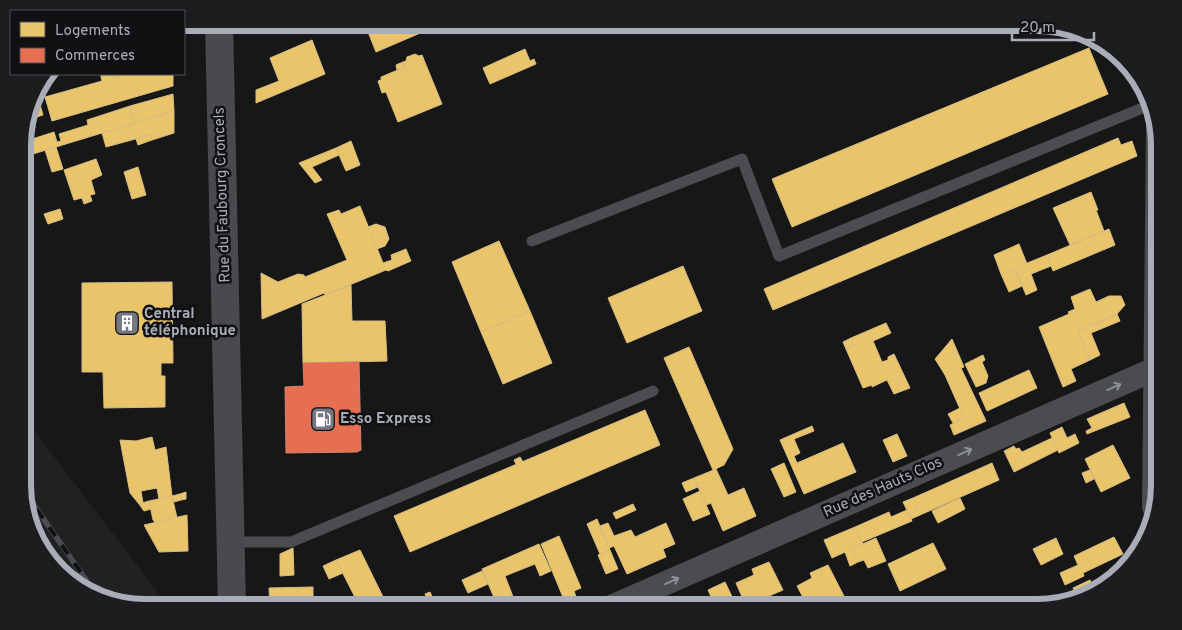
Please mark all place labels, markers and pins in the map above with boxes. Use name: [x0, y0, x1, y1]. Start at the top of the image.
place label: Central téléphonique: [144, 305, 236, 341]
building icon: Central téléphonique: [114, 310, 140, 336]
fuel station icon: Esso Express: [310, 406, 336, 432]
place label: Esso Express: [340, 410, 431, 429]

